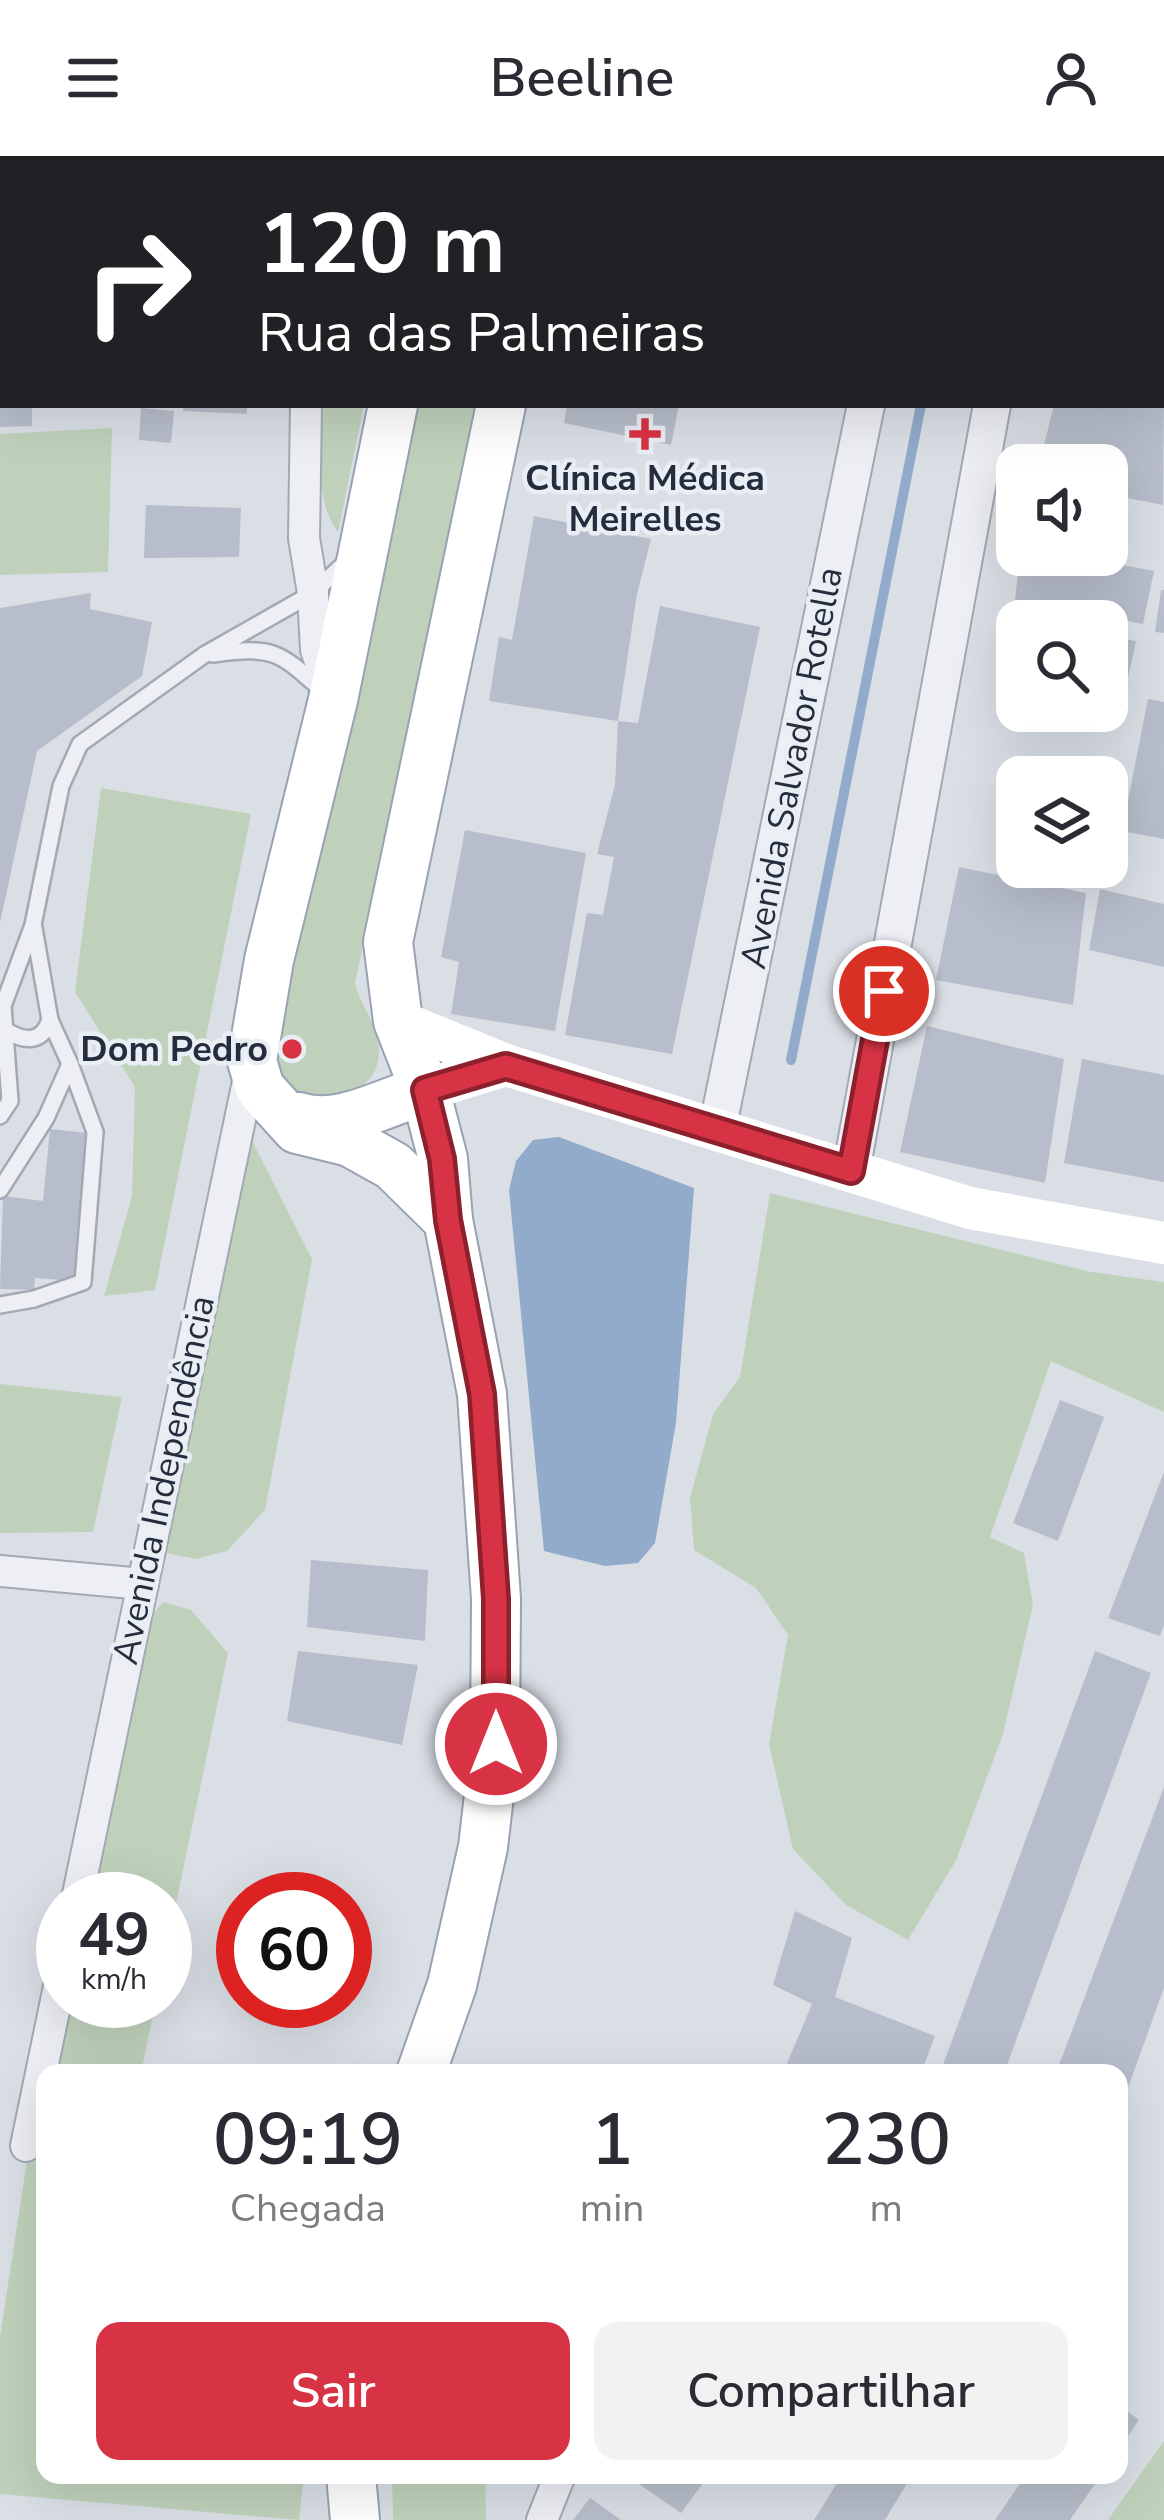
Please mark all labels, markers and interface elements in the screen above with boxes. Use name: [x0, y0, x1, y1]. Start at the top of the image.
text: Beeline: [490, 41, 674, 115]
icon: menu: [60, 45, 126, 111]
icon: person: [1038, 45, 1104, 111]
text: 120 m: [258, 187, 506, 302]
icon: right: [60, 204, 216, 360]
text: Rua das Palmeiras: [258, 296, 706, 370]
marker: Clínica Médica Meirelles: [629, 418, 661, 450]
map controls: [996, 444, 1128, 888]
button: sound: [996, 444, 1128, 576]
place label: Clínica Médica Meirelles: [525, 454, 765, 544]
street label: Avenida Salvador Rotella: [729, 563, 855, 973]
button: search: [996, 600, 1128, 732]
button: layers: [996, 756, 1128, 888]
pin: [833, 940, 935, 1042]
icon: arrive: [851, 958, 917, 1024]
place label: Dom Pedro: [80, 1025, 268, 1074]
marker: Dom Pedro: [279, 1036, 305, 1062]
street label: Avenida Independência: [101, 1291, 227, 1669]
position arrow: [433, 1681, 559, 1807]
speed limit sign: 60: [216, 1872, 372, 2028]
text: 49: [78, 1894, 150, 1976]
text: km/h: [81, 1959, 147, 2000]
text: 09:19: [213, 2091, 403, 2189]
text: 1: [591, 2091, 634, 2189]
text: 230: [821, 2091, 951, 2189]
text: Chegada: [230, 2182, 386, 2235]
text: min: [580, 2182, 644, 2235]
text: m: [869, 2182, 903, 2235]
button: Sair: [96, 2322, 570, 2460]
button: Compartilhar: [594, 2322, 1068, 2460]

